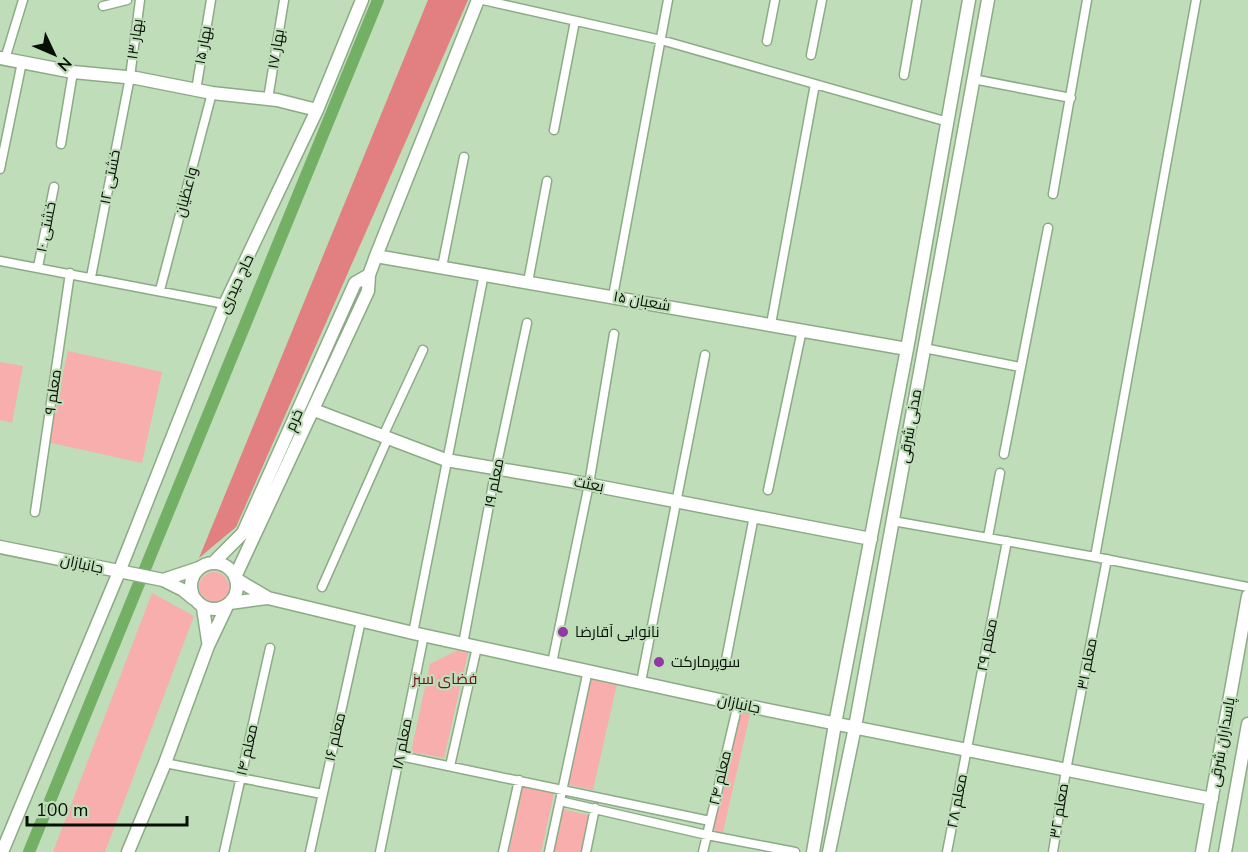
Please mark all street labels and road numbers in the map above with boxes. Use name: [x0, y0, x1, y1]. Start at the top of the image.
street label: بهار ۱۳: [122, 17, 148, 61]
street label: بهار ۱۵: [190, 24, 216, 66]
street label: بهار ۱۷: [263, 28, 289, 70]
street label: خشتی ۱۲: [95, 148, 125, 206]
street label: واعظیان: [170, 165, 202, 219]
street label: خشتی ۱۰: [31, 200, 61, 254]
street label: حاج حیدری: [214, 251, 259, 317]
street label: ۱۵ شعبان: [612, 286, 672, 316]
street label: معلم ۹: [40, 368, 66, 416]
street label: مدنی شرقی: [894, 387, 926, 465]
street label: خرم: [280, 406, 308, 434]
street label: معلم ۱۹: [479, 457, 509, 509]
street label: بعثت: [572, 471, 606, 497]
street label: جانبازان: [59, 550, 105, 578]
street label: معلم ۲۹: [972, 617, 1002, 673]
street label: معلم ۳۱: [1072, 636, 1102, 692]
street label: جانبازان: [716, 690, 762, 718]
street label: پاسداران شرقی: [1204, 696, 1240, 788]
street label: معلم ۱۶: [320, 711, 350, 763]
street label: معلم ۱۸: [387, 717, 417, 771]
street label: معلم ۱۴: [231, 722, 263, 778]
street label: معلم ۲۴: [704, 749, 736, 807]
street label: معلم ۲۸: [942, 772, 972, 830]
street label: معلم ۳۲: [1045, 782, 1073, 840]

